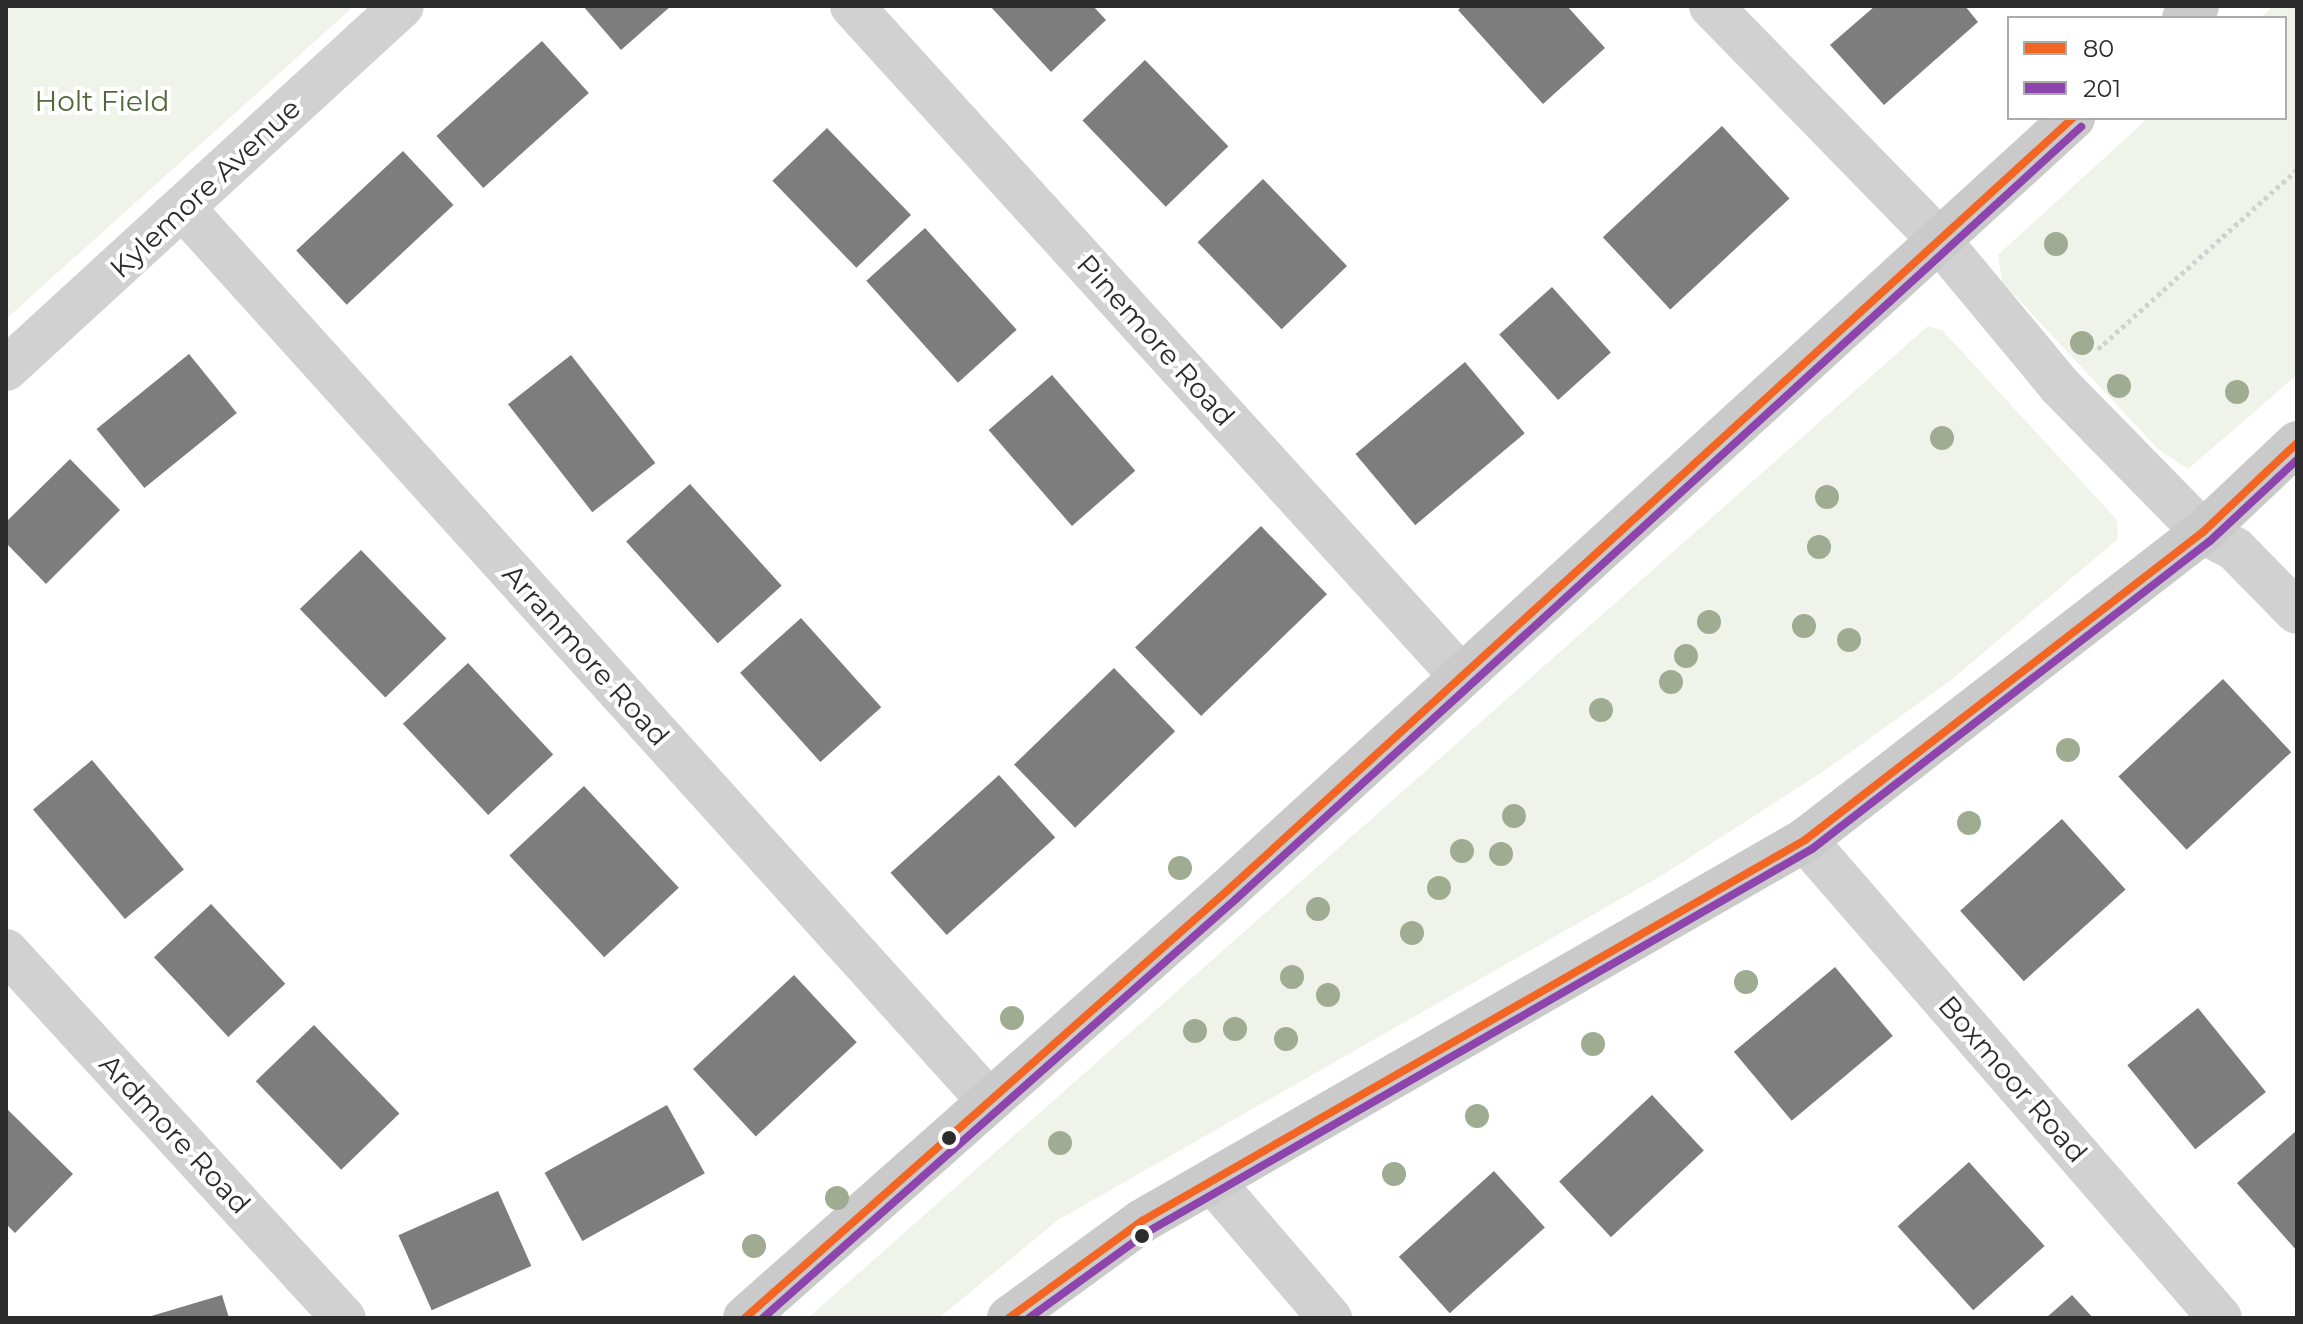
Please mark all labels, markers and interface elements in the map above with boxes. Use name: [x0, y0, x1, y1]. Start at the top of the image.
legend: [2007, 16, 2287, 120]
text: 80: [2083, 34, 2114, 63]
text: 201: [2083, 74, 2121, 103]
park label: Holt Field: [35, 84, 169, 118]
street label: Kylemore Avenue: [103, 91, 307, 285]
street label: Pinemore Road: [1070, 247, 1242, 433]
street label: Arranmore Road: [496, 557, 676, 753]
street label: Boxmoor Road: [1932, 989, 2094, 1169]
street label: Ardmore Road: [93, 1047, 257, 1221]
unlabelled marker: [941, 1130, 957, 1146]
unlabelled marker: [1134, 1228, 1150, 1244]

